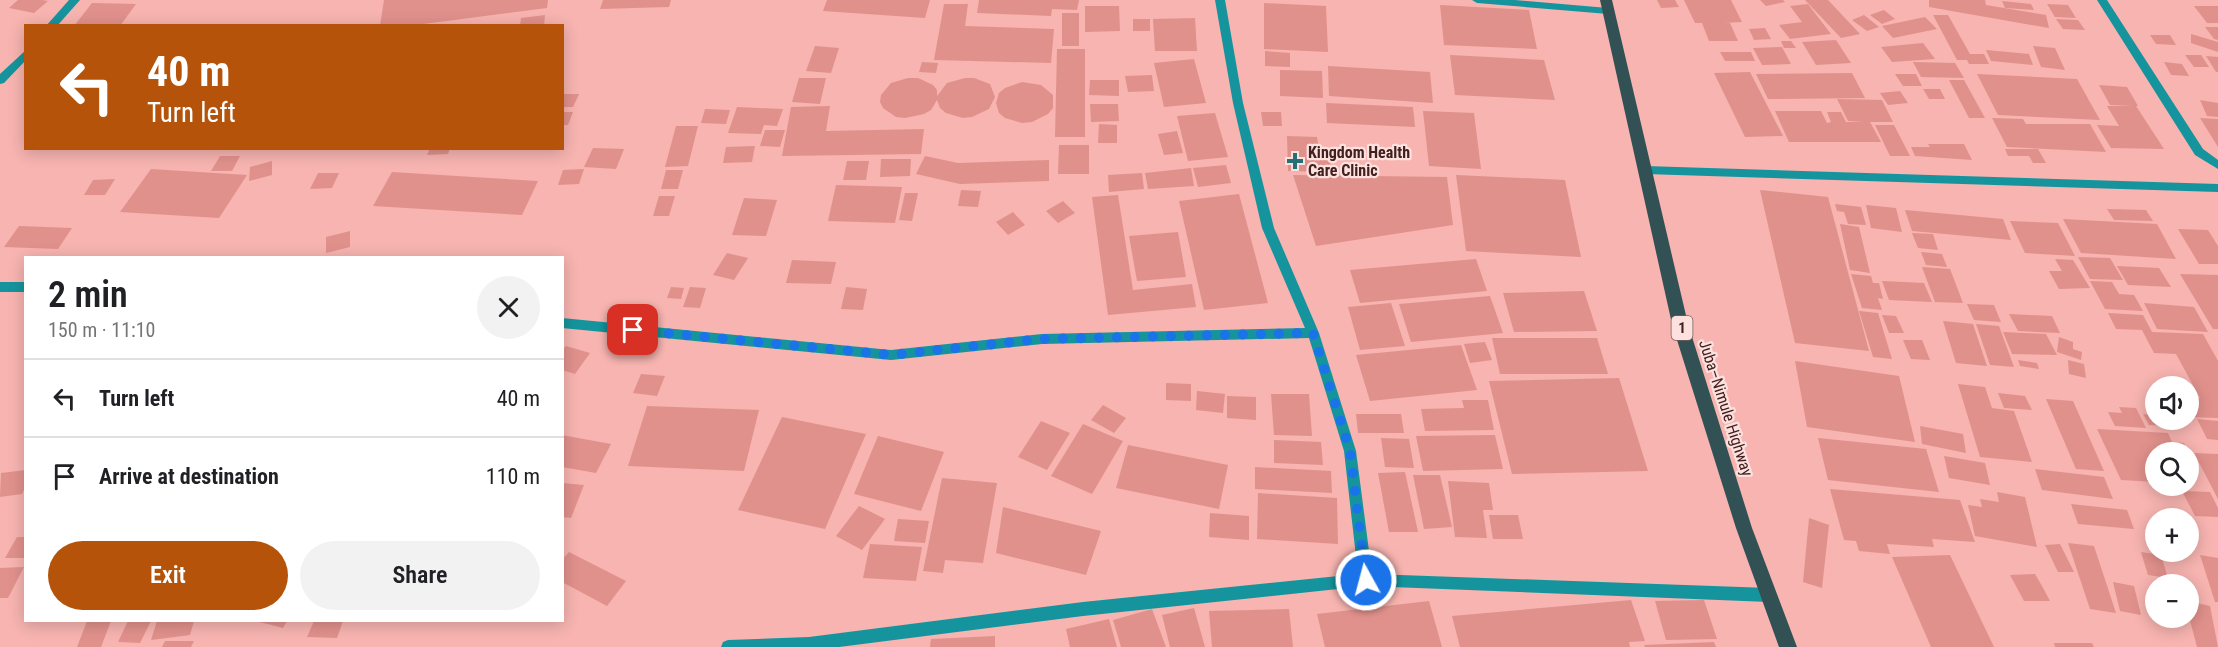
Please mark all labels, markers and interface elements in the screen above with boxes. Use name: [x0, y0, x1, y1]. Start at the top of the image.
text: 40 m: [147, 47, 230, 96]
icon: left: [48, 48, 126, 126]
text: Turn left: [147, 97, 236, 129]
place label: Kingdom Health Care Clinic: [1308, 143, 1410, 180]
marker: Kingdom Health Care Clinic: [1286, 152, 1304, 170]
text: 2 min: [48, 274, 128, 316]
button: close: [477, 276, 540, 339]
pin: [607, 304, 658, 355]
icon: arrive: [616, 313, 649, 346]
road number: 1: [1672, 316, 1692, 340]
text: 150 m · 11:10: [48, 318, 155, 342]
street label: Juba–Nimule Highway: [1695, 337, 1757, 479]
map controls: [2145, 376, 2199, 628]
button: sound: [2145, 376, 2199, 430]
icon: left: [48, 382, 81, 415]
text: Turn left: [99, 386, 174, 411]
text: 40 m: [497, 386, 540, 411]
button: search: [2145, 442, 2199, 496]
icon: arrive: [48, 460, 81, 493]
text: Arrive at destination: [99, 464, 279, 489]
text: 110 m: [486, 464, 540, 489]
button: +: [2145, 508, 2199, 562]
button: Exit: [48, 541, 288, 610]
button: Share: [300, 541, 540, 610]
position arrow: [1334, 548, 1398, 612]
button: −: [2145, 574, 2199, 628]

